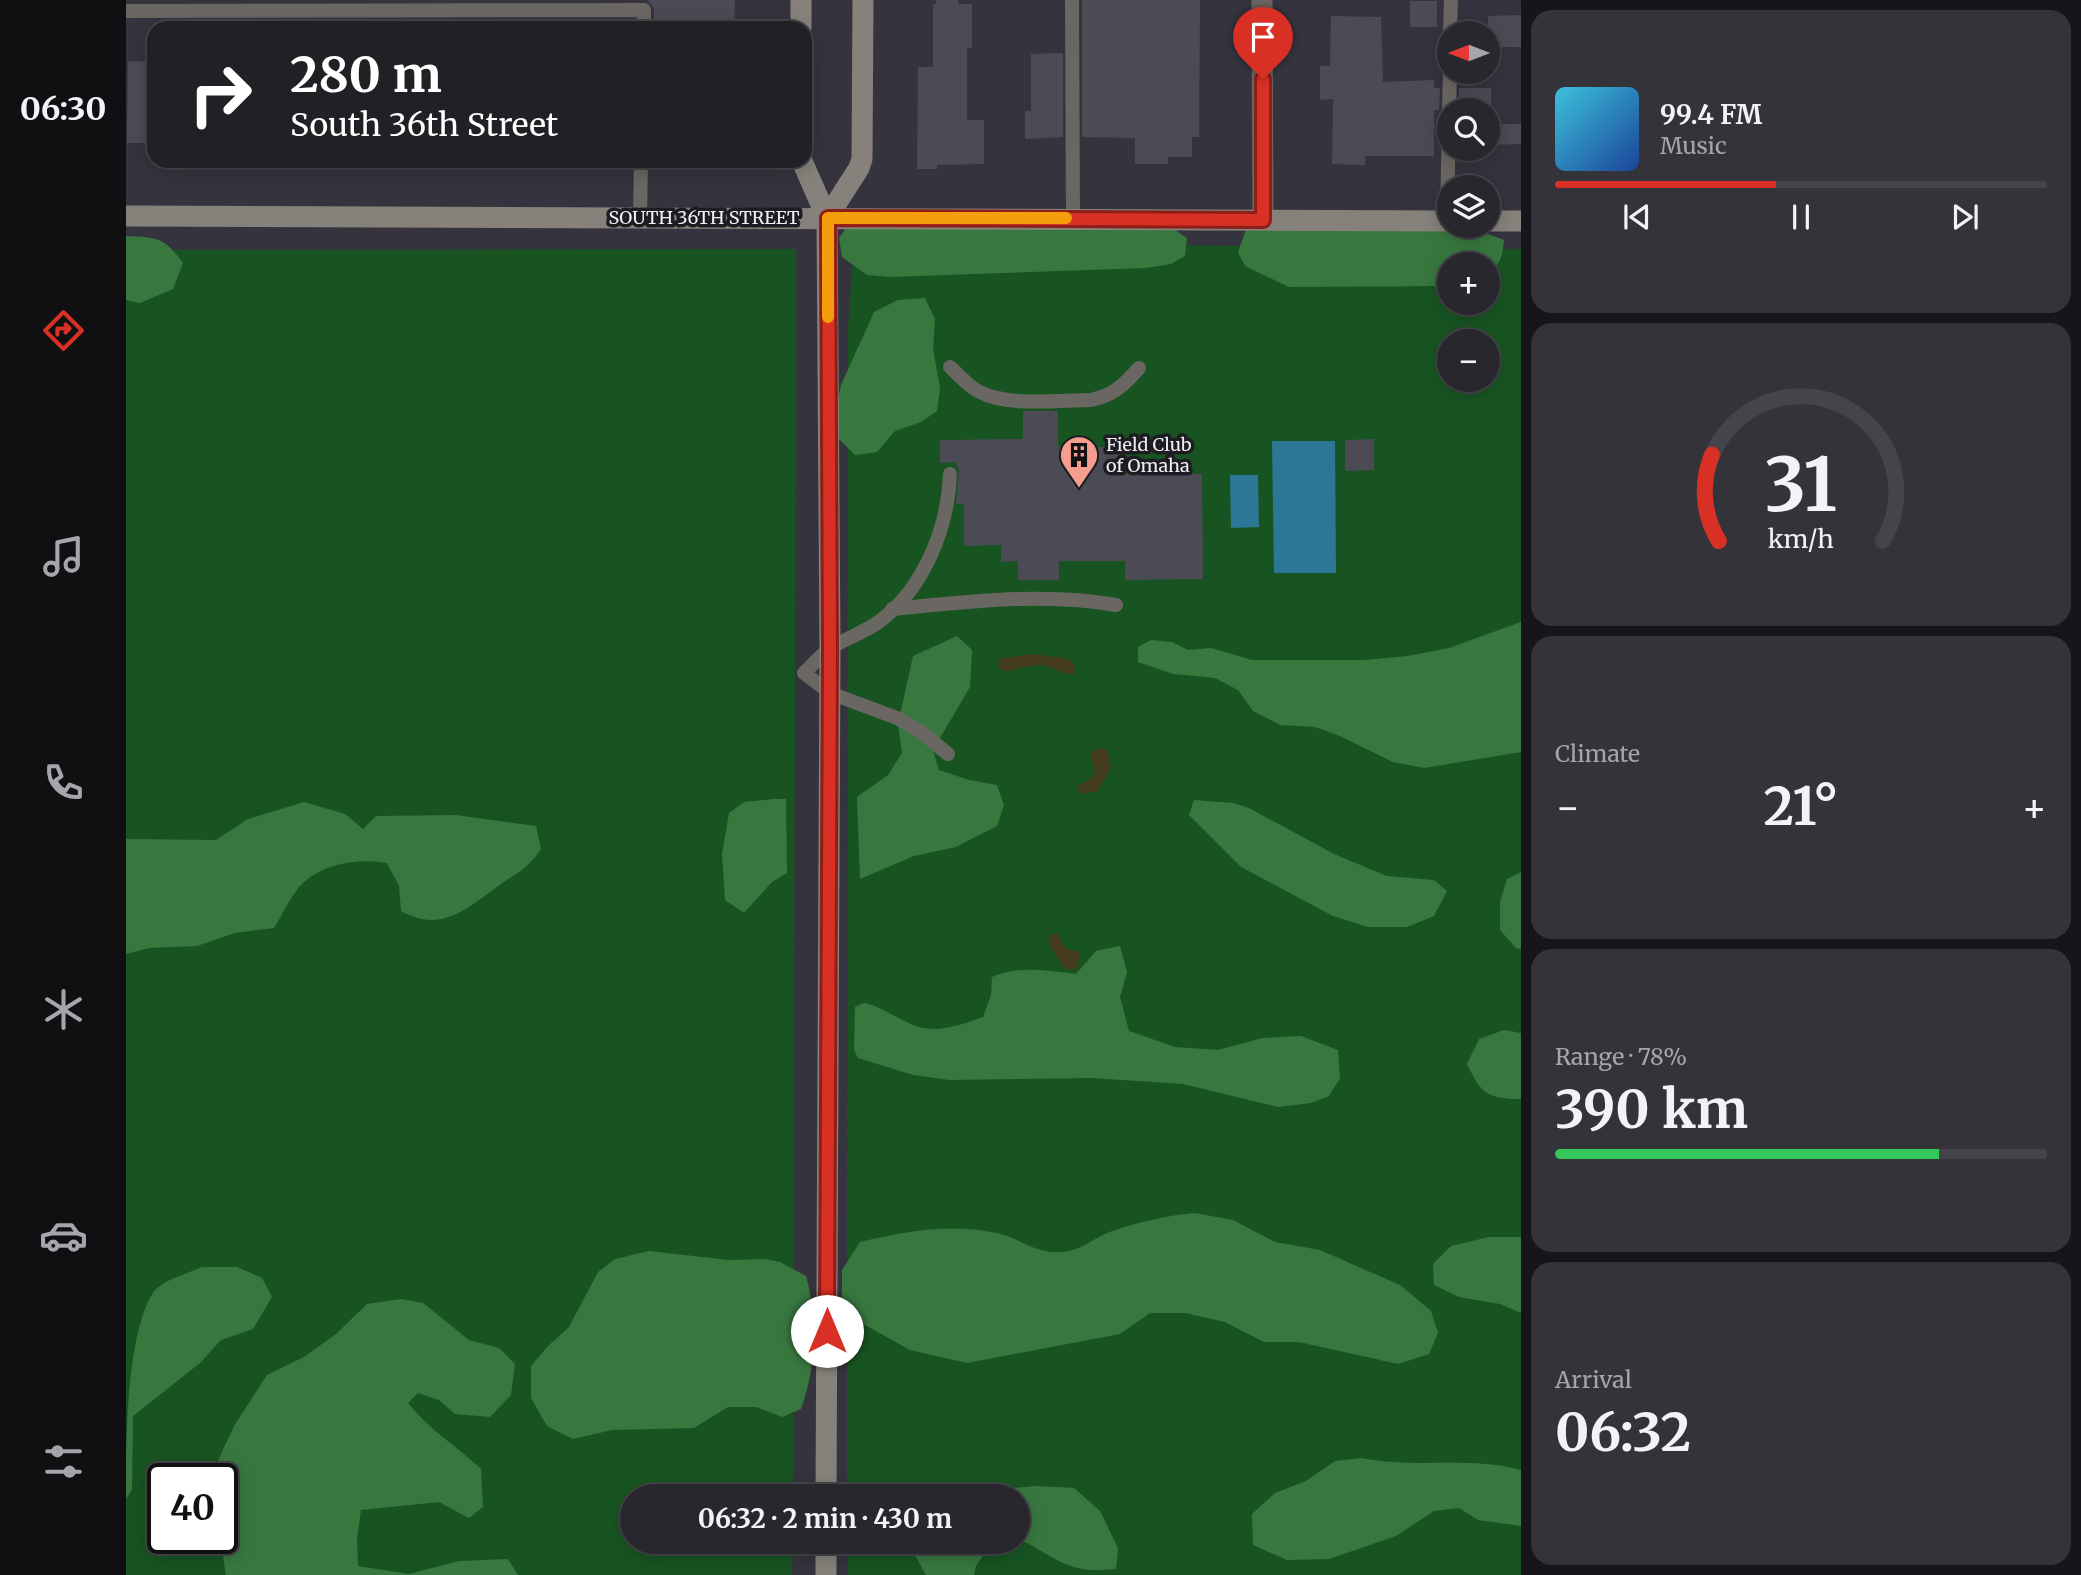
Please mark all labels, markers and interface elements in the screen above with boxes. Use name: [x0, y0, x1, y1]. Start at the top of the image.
pin: [1233, 7, 1293, 79]
icon: arrive: [1244, 18, 1282, 56]
north arrow: [1437, 21, 1500, 84]
map controls: [1437, 21, 1500, 392]
text: 280 m: [290, 44, 442, 105]
icon: right: [175, 49, 266, 140]
text: 06:30: [20, 89, 106, 129]
button: search: [1437, 98, 1500, 161]
text: 99.4 FM: [1660, 98, 1762, 131]
text: South 36th Street: [290, 105, 558, 145]
text: Music: [1660, 131, 1727, 160]
button: layers: [1437, 175, 1500, 238]
icon: previous: [1618, 198, 1656, 236]
icon: pause: [1782, 198, 1820, 236]
icon: next: [1946, 198, 1984, 236]
street label: SOUTH 36TH STREET: [608, 206, 800, 229]
button: +: [1437, 252, 1500, 315]
icon: directions: [39, 306, 88, 355]
button: −: [1437, 329, 1500, 392]
place label: Field Club of Omaha: [1106, 433, 1192, 477]
building icon: Field Club of Omaha: [1058, 434, 1100, 489]
text: 31: [1765, 439, 1837, 531]
text: km/h: [1768, 522, 1834, 554]
icon: music: [39, 532, 88, 581]
text: Climate: [1555, 739, 1640, 768]
icon: phone: [39, 758, 88, 807]
text: 21°: [1763, 774, 1839, 839]
text: −: [1555, 784, 1580, 831]
text: +: [2022, 784, 2047, 831]
icon: climate: [39, 985, 88, 1034]
text: Range · 78%: [1555, 1042, 1687, 1071]
text: 390 km: [1555, 1077, 1748, 1142]
icon: car: [39, 1211, 88, 1260]
position arrow: [790, 1294, 864, 1368]
text: Arrival: [1555, 1365, 1632, 1394]
text: 06:32: [1555, 1400, 1691, 1465]
icon: filters: [39, 1437, 88, 1486]
speed limit sign: 40: [147, 1463, 238, 1554]
text: 06:32 · 2 min · 430 m: [698, 1502, 952, 1535]

